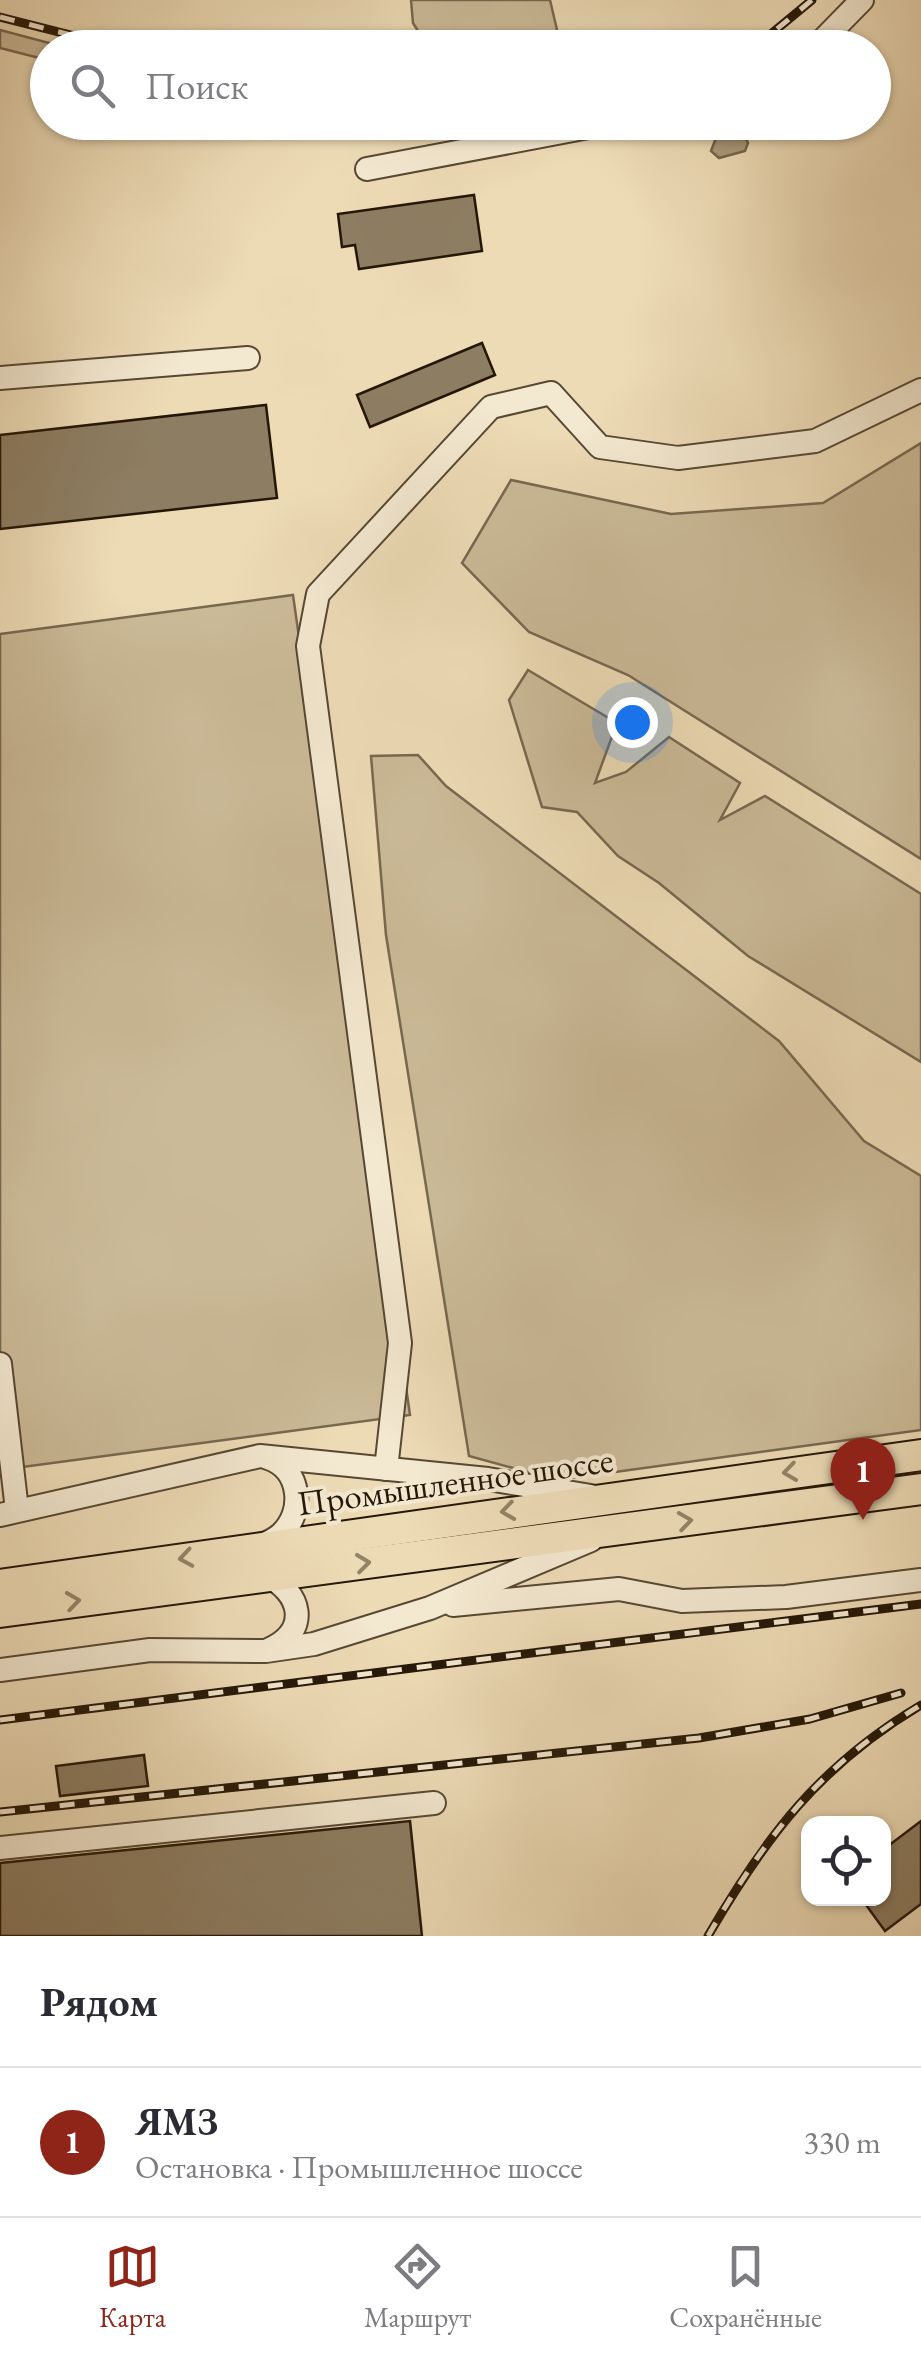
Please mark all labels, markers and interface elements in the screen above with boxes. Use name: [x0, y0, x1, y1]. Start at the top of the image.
search box: [30, 30, 891, 140]
icon: search: [65, 58, 120, 113]
text: Поиск: [145, 61, 248, 110]
your location: [607, 697, 658, 748]
street label: Промышленное шоссе: [294, 1437, 616, 1526]
pin: 1: [830, 1438, 896, 1520]
one-way arrow: [781, 1461, 798, 1482]
one-way arrow: [500, 1500, 516, 1521]
one-way arrow: [677, 1512, 693, 1533]
one-way arrow: [178, 1547, 195, 1568]
one-way arrow: [355, 1553, 371, 1574]
one-way arrow: [65, 1592, 81, 1613]
map controls: [801, 1816, 891, 1906]
button: locate: [801, 1816, 891, 1906]
text: Рядом: [40, 1974, 158, 2029]
text: ЯМЗ: [135, 2097, 218, 2146]
text: 1: [64, 2121, 81, 2163]
text: 330 m: [804, 2121, 881, 2163]
text: Остановка · Промышленное шоссе: [135, 2146, 583, 2188]
tab: Карта: [99, 2239, 166, 2335]
tab: Маршрут: [364, 2239, 471, 2335]
tab: Сохранённые: [669, 2239, 822, 2335]

